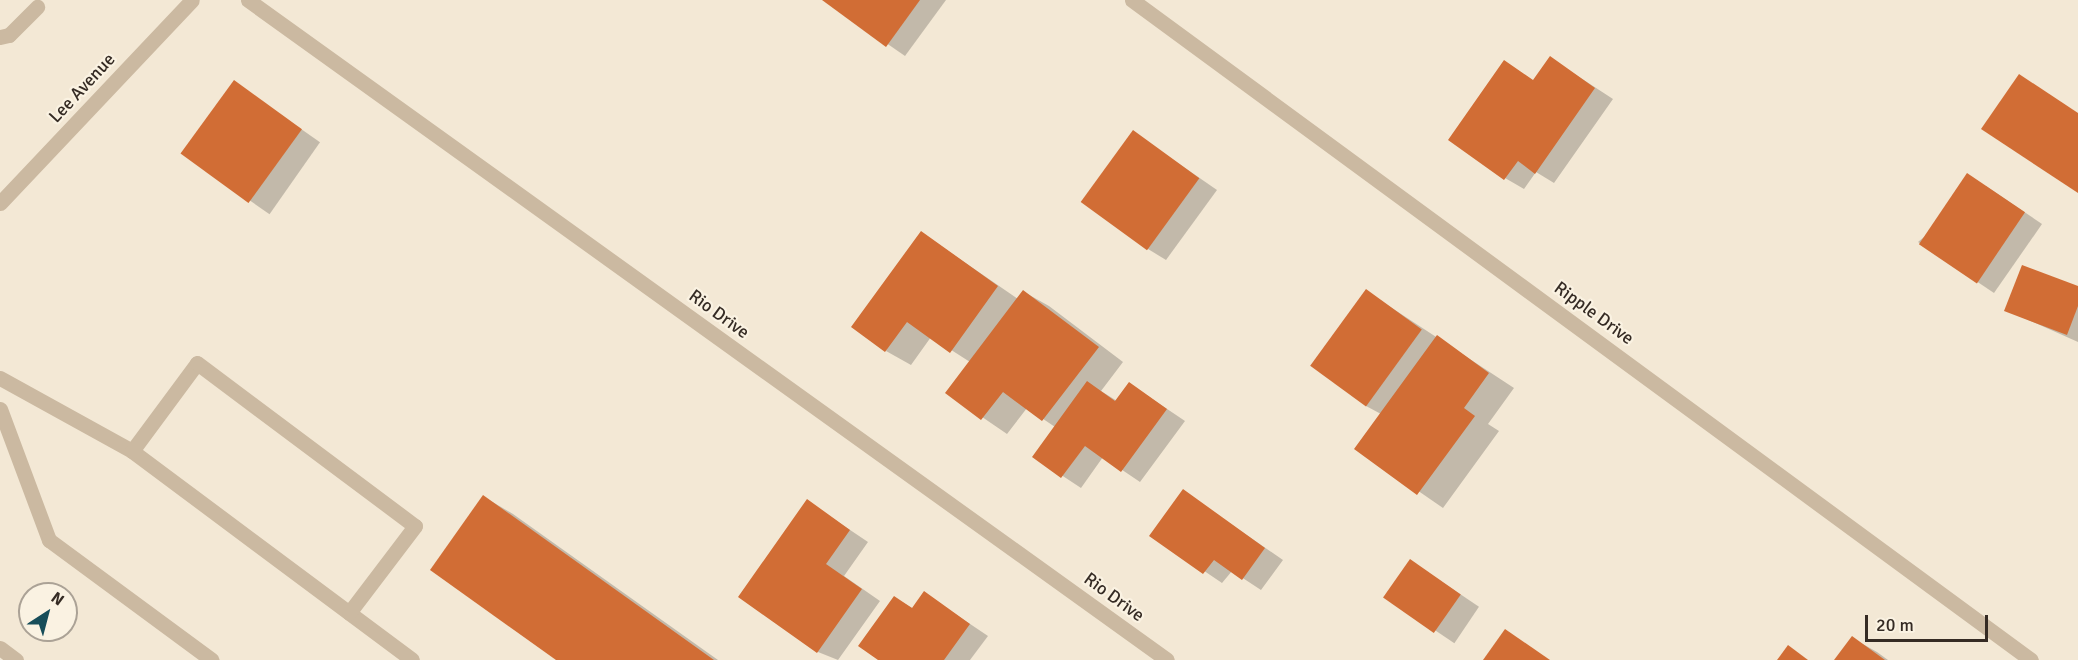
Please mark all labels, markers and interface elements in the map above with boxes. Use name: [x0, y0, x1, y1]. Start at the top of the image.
street label: Lee Avenue: [44, 49, 120, 127]
street label: Ripple Drive: [1550, 277, 1638, 349]
street label: Rio Drive: [685, 285, 753, 343]
street label: Rio Drive: [1080, 568, 1148, 626]
north arrow: [18, 582, 78, 642]
text: N: [47, 588, 68, 610]
scale bar: [1868, 603, 1991, 641]
text: 20 m: [1876, 614, 1914, 636]

